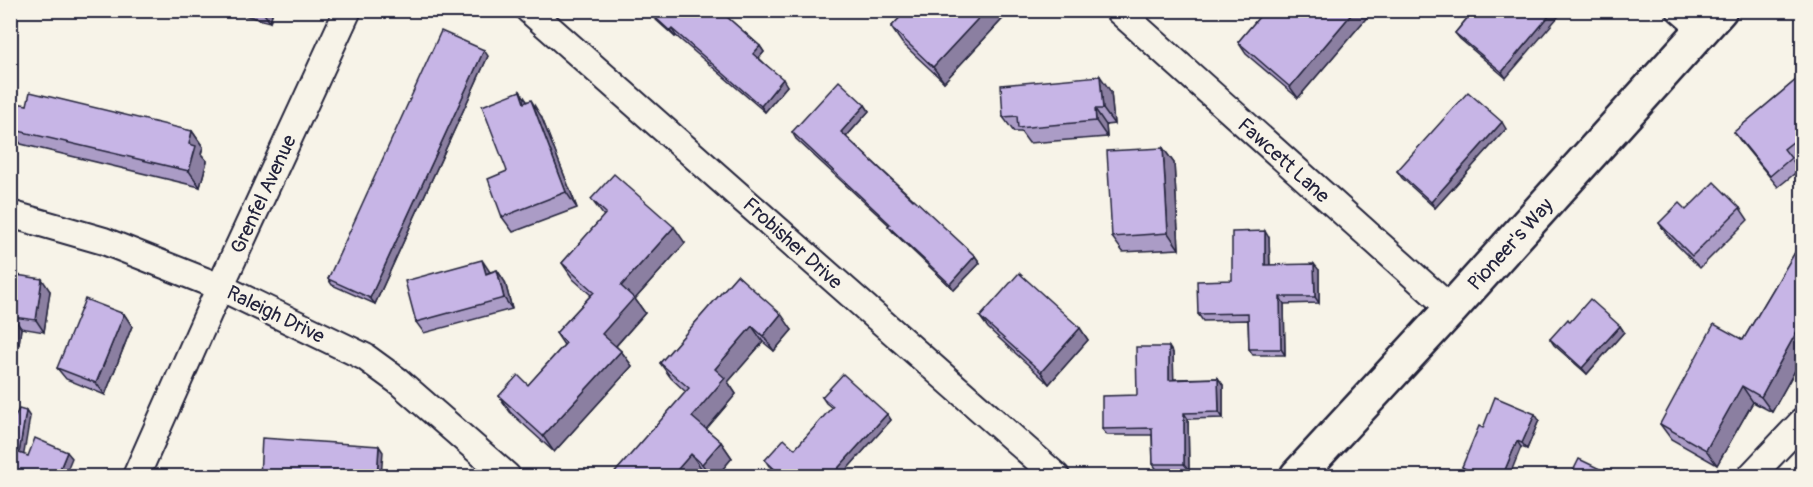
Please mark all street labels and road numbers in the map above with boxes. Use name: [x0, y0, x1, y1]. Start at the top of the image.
street label: Fawcett Lane: [1232, 113, 1335, 208]
street label: Grenfel Avenue: [225, 131, 302, 258]
street label: Frobisher Drive: [738, 192, 848, 295]
street label: Pioneer's Way: [1462, 193, 1559, 296]
street label: Raleigh Drive: [223, 280, 329, 349]

